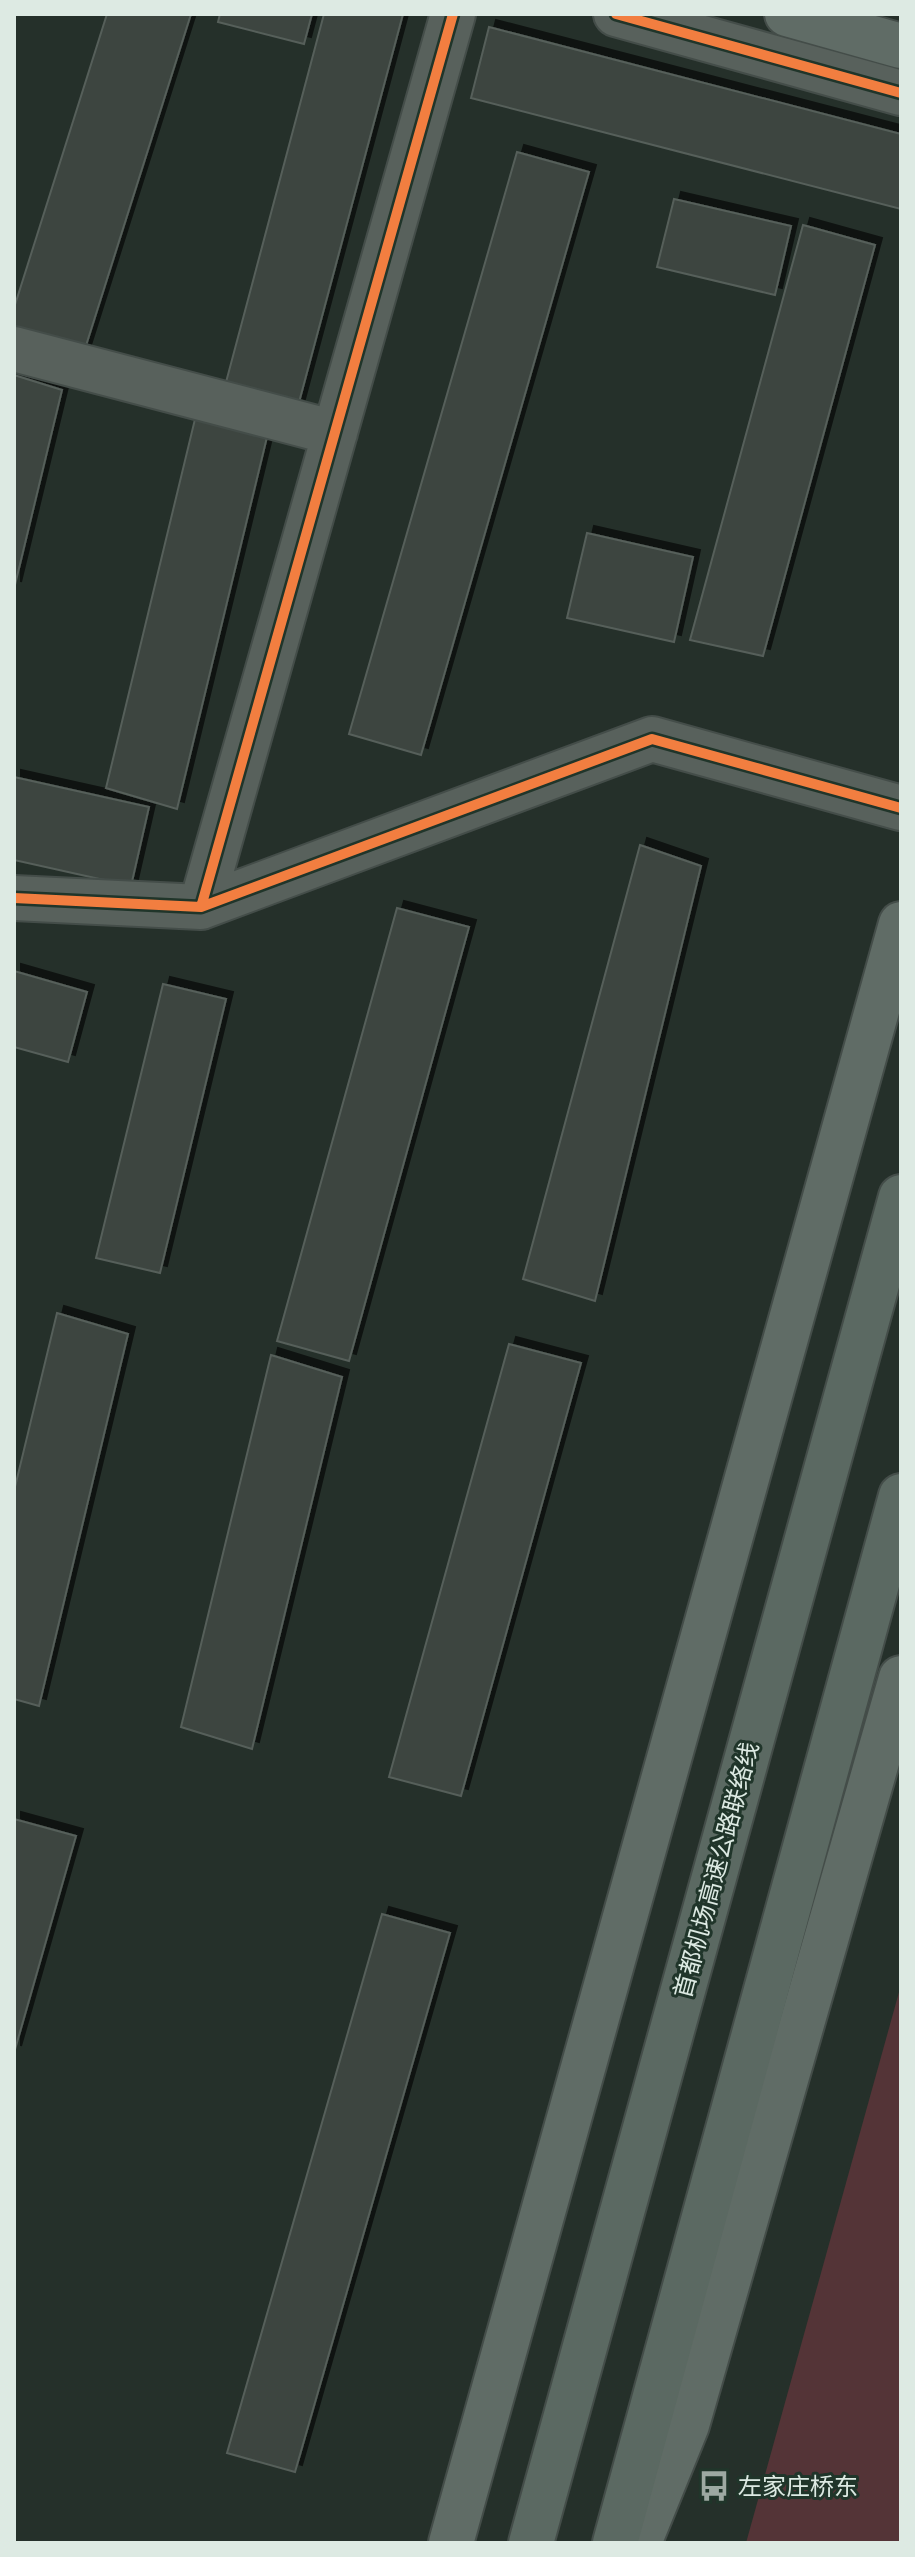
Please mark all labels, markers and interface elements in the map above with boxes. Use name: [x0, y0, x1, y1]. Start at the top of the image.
street label: 首都机场高速公路联络线: [665, 1738, 767, 2002]
bus stop icon: 左家庄桥东: [697, 2469, 731, 2503]
place label: 左家庄桥东: [738, 2469, 858, 2504]

